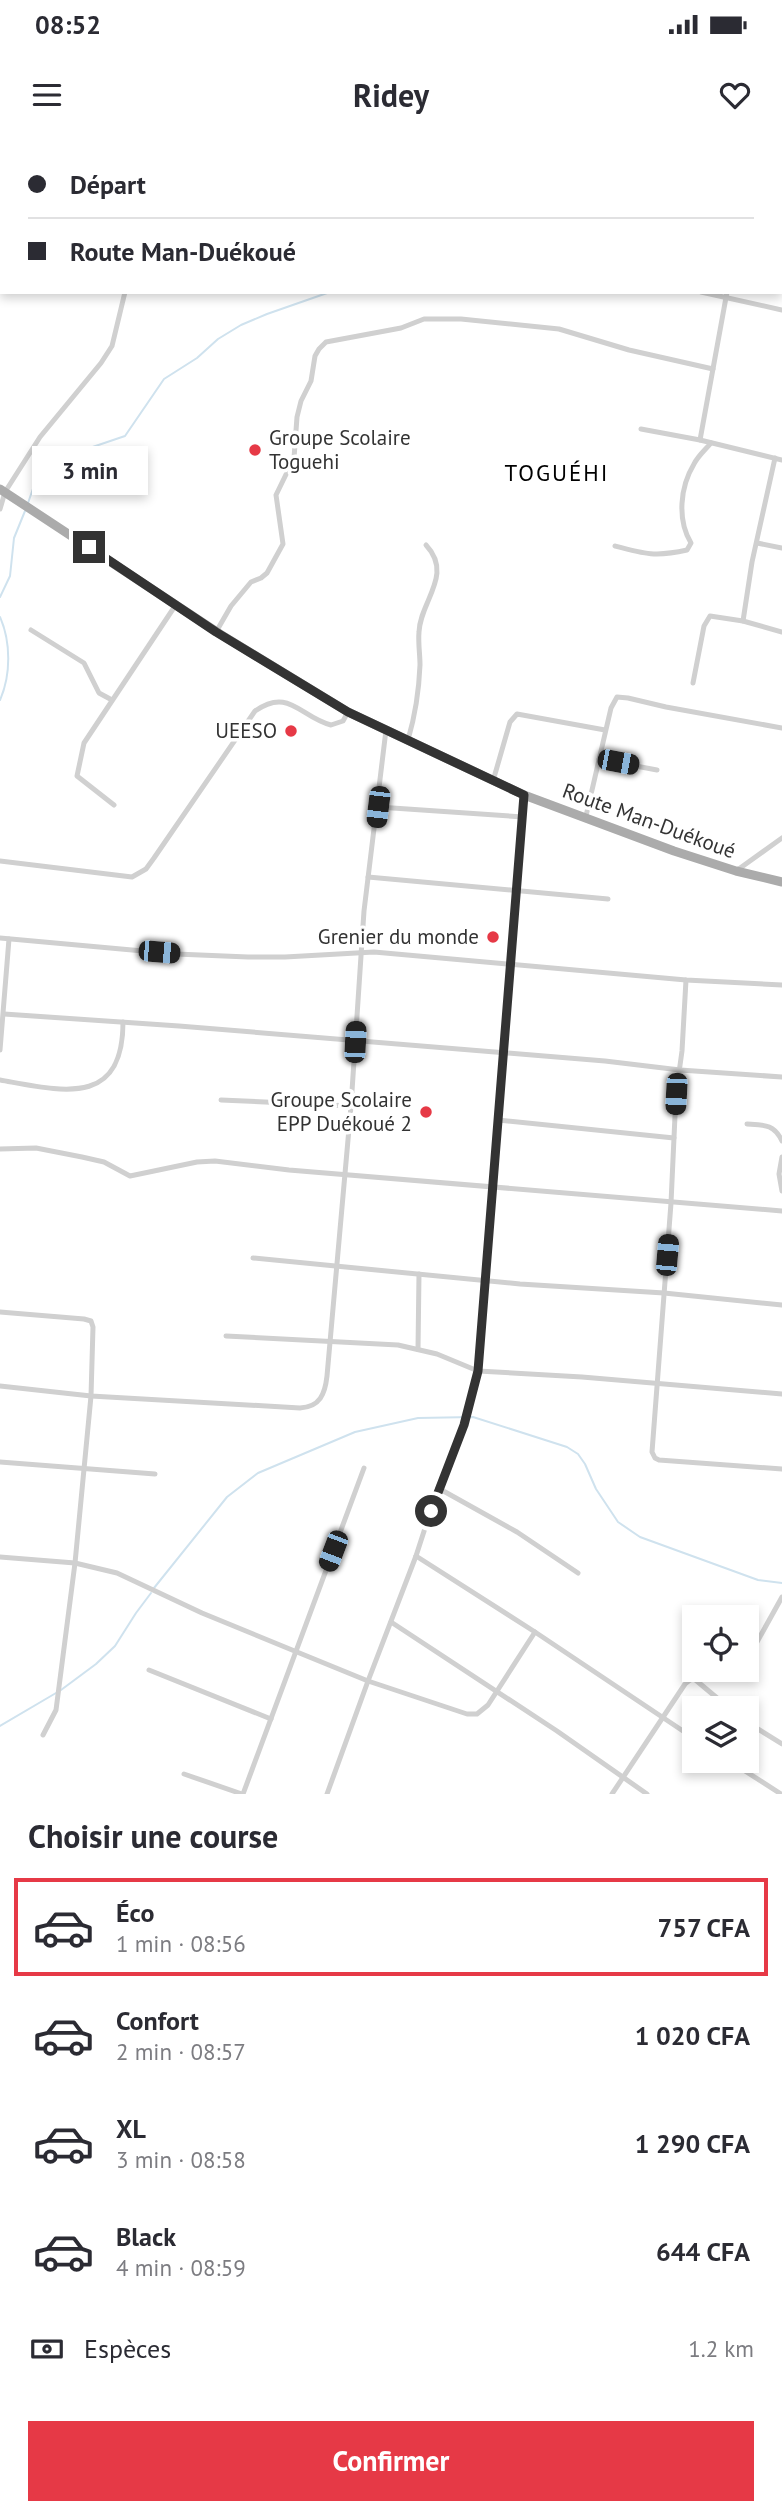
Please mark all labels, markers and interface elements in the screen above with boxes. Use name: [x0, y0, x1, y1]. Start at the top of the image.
text: 08:52: [35, 8, 101, 41]
text: Ridey: [353, 74, 429, 116]
icon: menu: [28, 76, 66, 114]
icon: heart: [716, 76, 754, 114]
text: Départ: [70, 168, 146, 201]
text: Route Man-Duékoué: [70, 235, 296, 268]
place label: Groupe Scolaire Toguehi: [269, 424, 411, 475]
marker: Groupe Scolaire Toguehi: [247, 442, 263, 458]
callout: 3 min: [31, 446, 147, 494]
text: 3 min: [62, 456, 118, 485]
district label: TOGUÉHI: [505, 458, 609, 487]
route end: [73, 531, 105, 563]
place label: UEESO: [215, 717, 277, 744]
marker: UEESO: [283, 723, 299, 739]
car: [596, 748, 641, 776]
street label: Route Man-Duékoué: [559, 777, 739, 864]
car: [366, 785, 391, 829]
place label: Grenier du monde: [318, 923, 479, 950]
marker: Grenier du monde: [485, 929, 501, 945]
car: [138, 940, 181, 964]
car: [344, 1020, 367, 1064]
car: [665, 1072, 688, 1116]
place label: Groupe Scolaire EPP Duékoué 2: [270, 1086, 412, 1137]
marker: Groupe Scolaire EPP Duékoué 2: [418, 1104, 434, 1120]
car: [655, 1233, 680, 1277]
route start: [415, 1495, 447, 1527]
car: [316, 1528, 351, 1574]
map controls: [682, 1605, 759, 1773]
button: locate: [682, 1605, 759, 1682]
button: layers: [682, 1696, 759, 1773]
text: Choisir une course: [28, 1815, 278, 1857]
icon: car: [32, 1896, 95, 1959]
text: Éco: [116, 1896, 154, 1929]
text: 757 CFA: [657, 1911, 750, 1944]
text: 1 min · 08:56: [116, 1929, 246, 1958]
icon: car: [32, 2004, 95, 2067]
text: Confort: [116, 2004, 199, 2037]
text: 1 020 CFA: [635, 2019, 750, 2052]
text: 2 min · 08:57: [116, 2037, 246, 2066]
icon: car: [32, 2112, 95, 2175]
text: XL: [116, 2112, 146, 2145]
text: 1 290 CFA: [635, 2127, 750, 2160]
text: 3 min · 08:58: [116, 2145, 246, 2174]
icon: car: [32, 2220, 95, 2283]
text: Black: [116, 2220, 176, 2253]
text: 644 CFA: [656, 2235, 750, 2268]
text: 4 min · 08:59: [116, 2253, 246, 2282]
icon: cash: [28, 2330, 66, 2368]
text: Espèces: [84, 2332, 171, 2365]
text: 1.2 km: [688, 2334, 754, 2363]
button: Confirmer: [28, 2421, 754, 2501]

